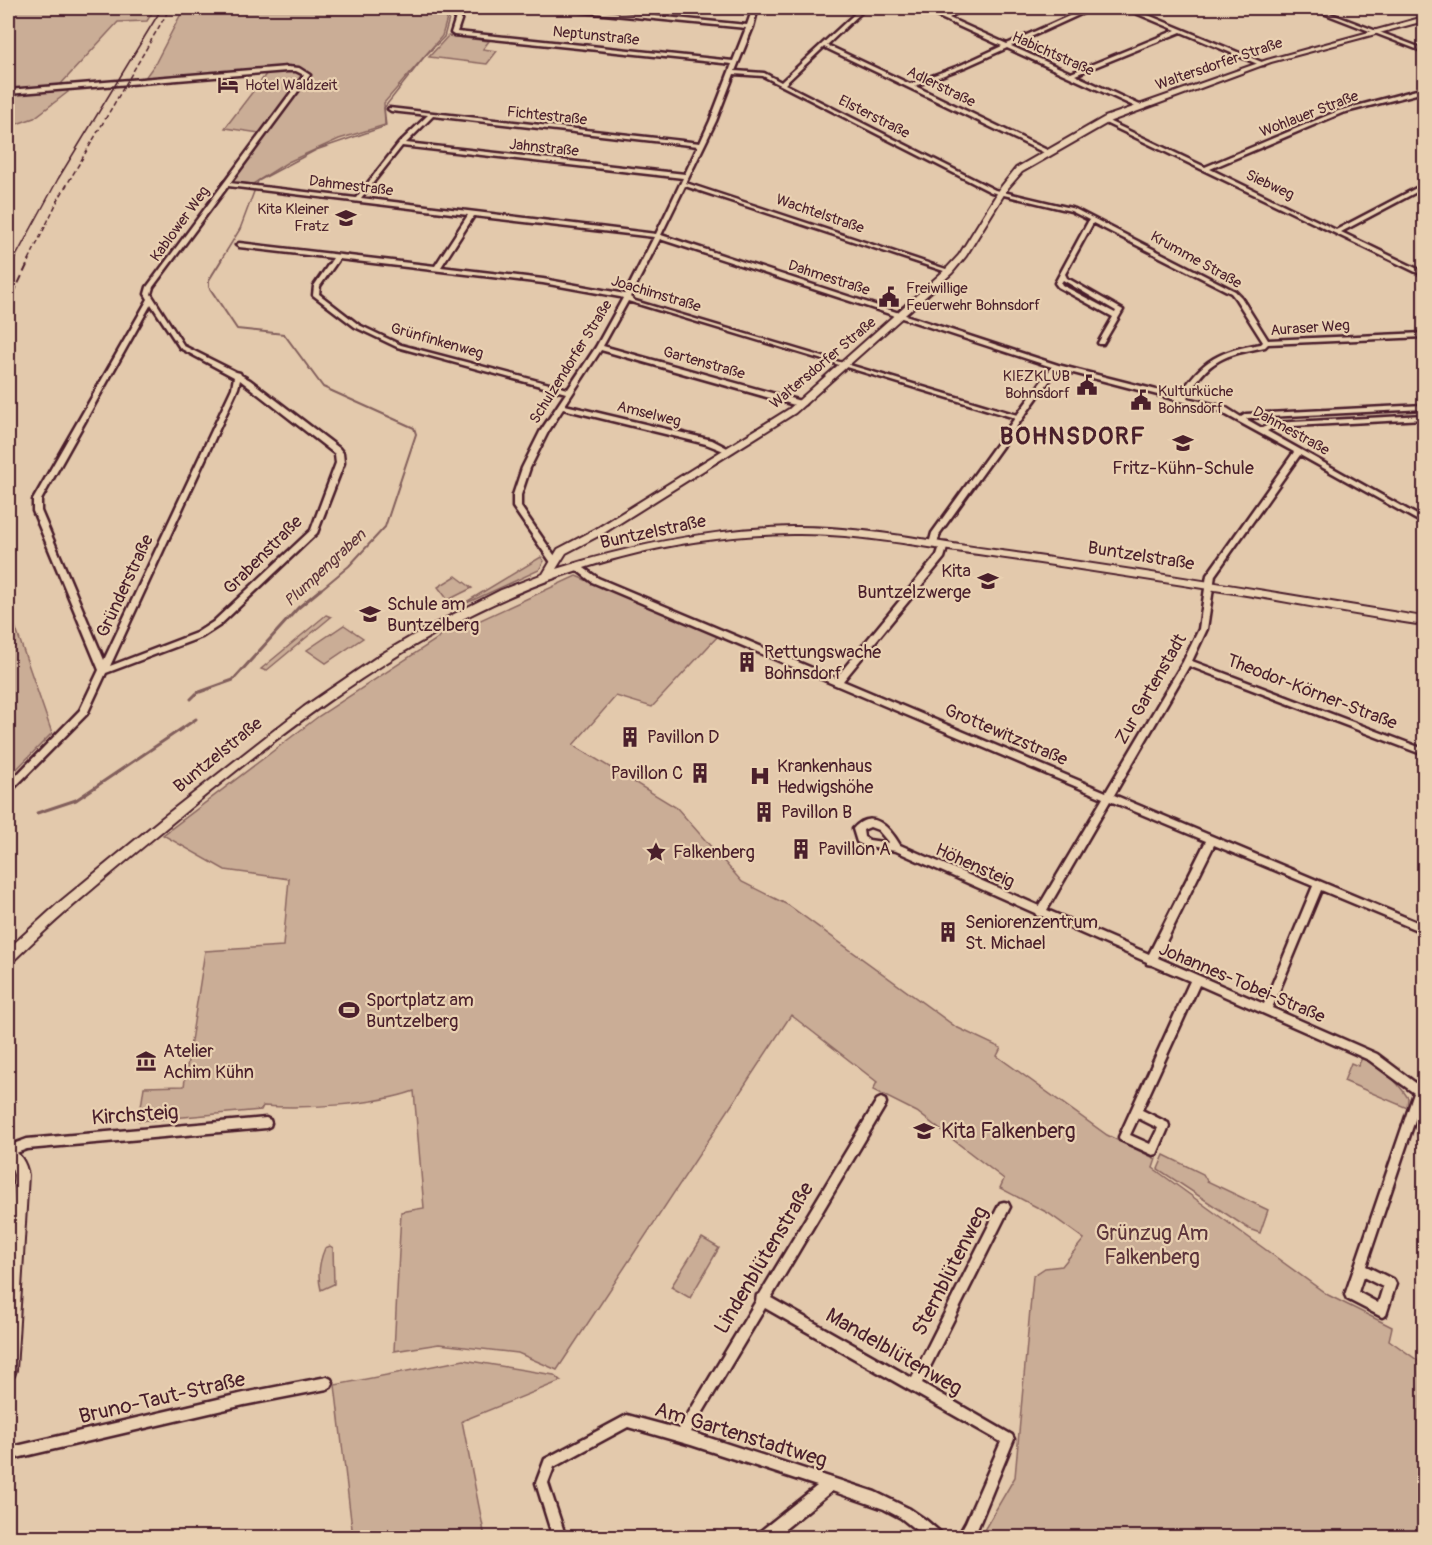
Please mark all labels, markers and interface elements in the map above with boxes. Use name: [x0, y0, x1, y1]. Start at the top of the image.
street label: Neptunstraße: [552, 22, 641, 50]
street label: Habichtstraße: [1009, 27, 1098, 81]
street label: Waltersdorfer Straße: [1153, 33, 1286, 95]
street label: Adlerstraße: [904, 62, 979, 112]
hotel icon: Hotel Waldzeit: [216, 73, 240, 97]
place label: Hotel Waldzeit: [245, 76, 338, 95]
street label: Wohlauer Straße: [1257, 86, 1362, 142]
street label: Elsterstraße: [835, 91, 913, 143]
street label: Fichtestraße: [506, 102, 589, 130]
street label: Jahnstraße: [508, 135, 580, 161]
street label: Siebweg: [1243, 166, 1297, 204]
street label: Dahmestraße: [308, 171, 395, 201]
street label: Kablower Weg: [146, 183, 214, 265]
street label: Wachtelstraße: [773, 190, 867, 238]
place label: Kita Kleiner Fratz: [257, 200, 330, 236]
school or university icon: Kita Kleiner Fratz: [334, 206, 358, 230]
street label: Krumme Straße: [1147, 227, 1246, 293]
street label: Dahmestraße: [786, 256, 873, 300]
street label: Joachimstraße: [609, 271, 704, 317]
place label: Freiwillige Feuerwehr Bohnsdorf: [906, 279, 1040, 315]
public building icon: Freiwillige Feuerwehr Bohnsdorf: [877, 285, 901, 309]
street label: Schulzendorfer Straße: [525, 296, 617, 427]
street label: Waltersdorfer Straße: [766, 313, 881, 413]
street label: Auraser Weg: [1270, 316, 1350, 340]
street label: Grünfinkenweg: [388, 319, 486, 363]
street label: Gartenstraße: [661, 342, 748, 384]
place label: KIEZKLUB Bohnsdorf: [1003, 367, 1070, 403]
public building icon: KIEZKLUB Bohnsdorf: [1075, 373, 1099, 397]
place label: Kulturküche Bohnsdorf: [1158, 382, 1234, 418]
public building icon: Kulturküche Bohnsdorf: [1129, 388, 1153, 412]
street label: Amselweg: [615, 397, 683, 431]
street label: Dahmestraße: [1249, 402, 1333, 460]
district label: BOHNSDORF: [1000, 422, 1146, 451]
school or university icon: Fritz-Kühn-Schule: [1171, 431, 1195, 455]
place label: Fritz-Kühn-Schule: [1112, 457, 1254, 480]
street label: Grabenstraße: [219, 510, 308, 599]
street label: Buntzelstraße: [598, 510, 708, 554]
water label: Plumpengraben: [280, 524, 371, 611]
street label: Gründerstraße: [91, 531, 159, 641]
street label: Buntzelstraße: [1086, 536, 1196, 576]
place label: Kita Buntzelzwerge: [857, 560, 971, 604]
school or university icon: Kita Buntzelzwerge: [976, 569, 1000, 593]
place label: Schule am Buntzelberg: [387, 593, 479, 637]
school or university icon: Schule am Buntzelberg: [358, 602, 382, 626]
street label: Zur Gartenstadt: [1110, 629, 1192, 748]
place label: Rettungswache Bohnsdorf: [764, 641, 881, 685]
street label: Theodor-Körner-Straße: [1224, 649, 1401, 735]
building icon: Rettungswache Bohnsdorf: [735, 650, 759, 674]
street label: Grottewitzstraße: [941, 699, 1071, 771]
street label: Buntzelstraße: [169, 712, 267, 798]
building icon: Pavillon D: [618, 725, 642, 749]
place label: Pavillon D: [647, 726, 719, 749]
place label: Krankenhaus Hedwigshöhe: [777, 755, 874, 799]
building icon: Pavillon C: [688, 761, 712, 785]
place label: Pavillon C: [611, 762, 683, 785]
hospital icon: Krankenhaus Hedwigshöhe: [748, 764, 772, 788]
building icon: Pavillon B: [752, 800, 776, 824]
place label: Pavillon B: [781, 801, 852, 824]
building icon: Pavillon A: [789, 837, 813, 861]
place label: Pavillon A: [818, 838, 891, 861]
street label: Höhensteig: [932, 838, 1018, 894]
place icon: Falkenberg: [644, 840, 668, 864]
place label: Falkenberg: [673, 841, 755, 864]
place label: Seniorenzentrum St. Michael: [965, 911, 1098, 955]
building icon: Seniorenzentrum St. Michael: [936, 920, 960, 944]
street label: Johannes-Tobei-Straße: [1155, 938, 1329, 1028]
place label: Sportplatz am Buntzelberg: [366, 989, 474, 1033]
sports icon: Sportplatz am Buntzelberg: [337, 998, 361, 1022]
place label: Atelier Achim Kühn: [163, 1040, 254, 1084]
museum icon: Atelier Achim Kühn: [134, 1049, 158, 1073]
street label: Kirchsteig: [91, 1099, 179, 1131]
place label: Kita Falkenberg: [941, 1118, 1076, 1145]
school or university icon: Kita Falkenberg: [912, 1119, 936, 1143]
street label: Lindenblütenstraße: [708, 1177, 820, 1339]
street label: Sternblütenweg: [906, 1202, 994, 1340]
park label: Grünzug Am Falkenberg: [1096, 1220, 1208, 1271]
street label: Mandelblütenweg: [821, 1302, 967, 1402]
street label: Bruno-Taut-Straße: [76, 1366, 248, 1430]
street label: Am Gartenstadtweg: [652, 1396, 830, 1474]

